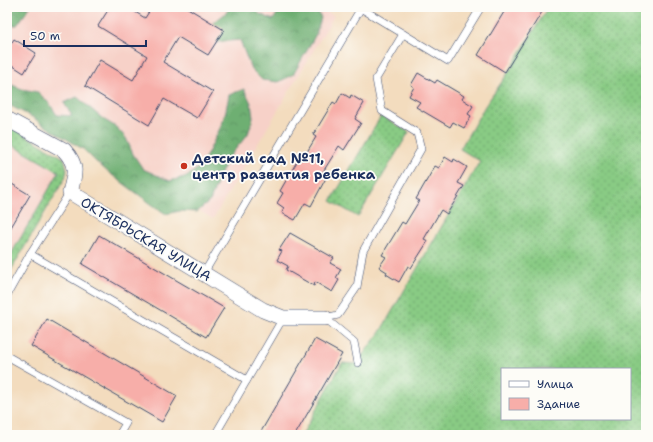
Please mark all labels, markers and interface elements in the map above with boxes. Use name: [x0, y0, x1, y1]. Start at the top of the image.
scale bar: [24, 22, 146, 48]
text: 50 m: [30, 28, 60, 44]
place label: Детский сад №11, центр развития ребенка: [192, 149, 376, 183]
marker: Детский сад №11, центр развития ребенка: [179, 161, 189, 171]
street label: ОКТЯБРЬСКАЯ УЛИЦА: [77, 193, 215, 285]
legend: [501, 368, 631, 420]
text: Улица: [537, 376, 574, 392]
text: Здание: [537, 396, 581, 412]

